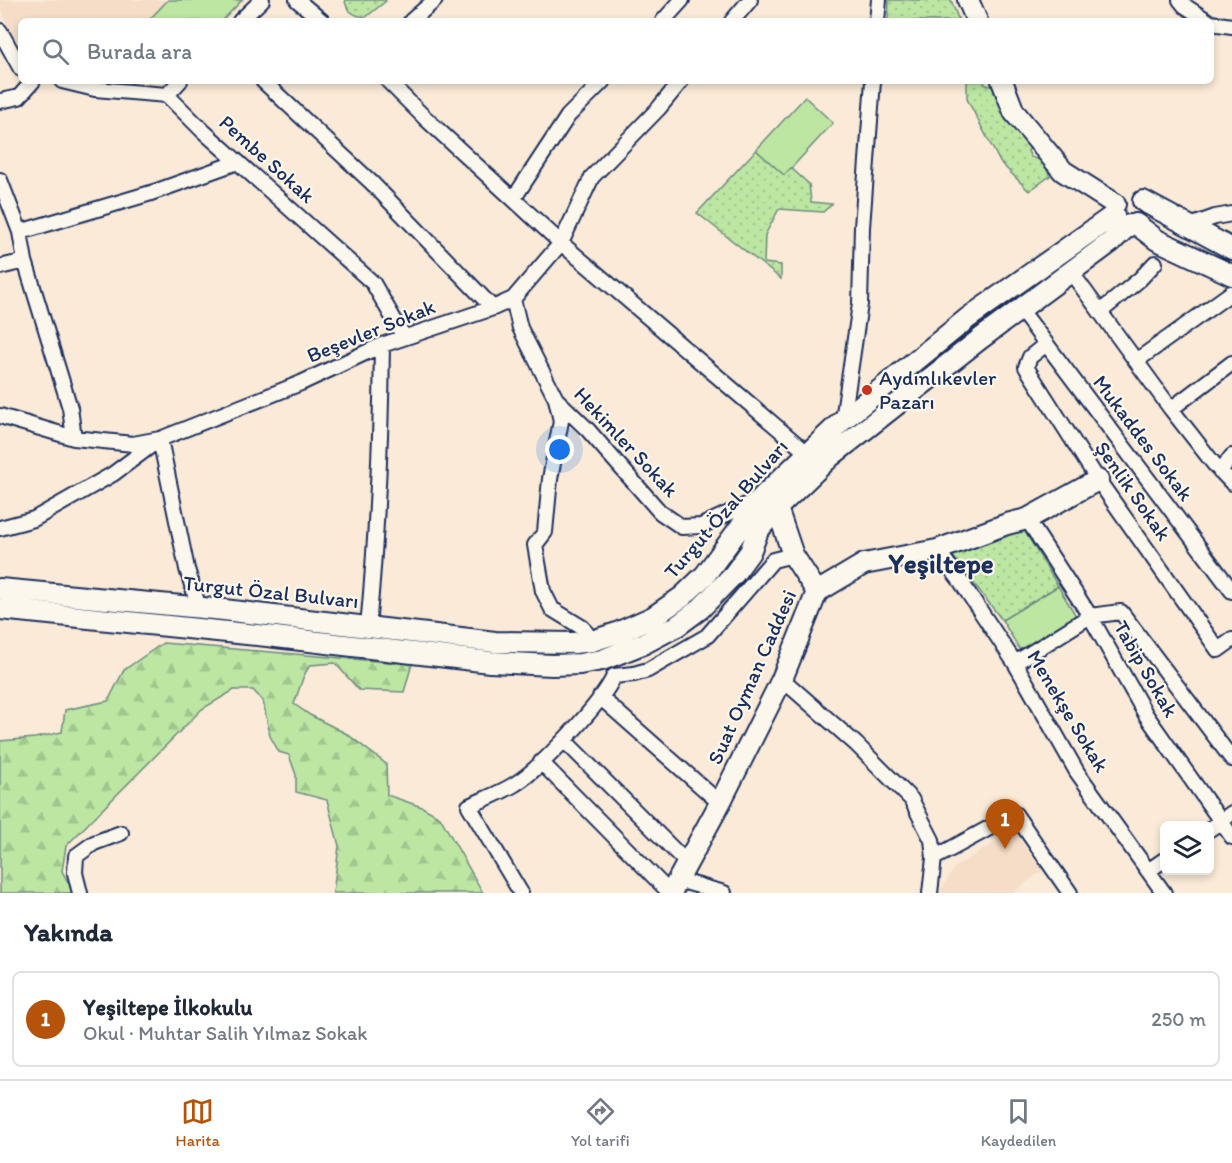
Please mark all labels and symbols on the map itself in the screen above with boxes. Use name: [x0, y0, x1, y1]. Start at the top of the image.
street label: Pembe Sokak: [214, 109, 320, 208]
street label: Beşevler Sokak: [303, 293, 439, 368]
place label: Aydınlıkevler Pazarı: [879, 365, 997, 414]
street label: Mukaddes Sokak: [1088, 370, 1199, 505]
street label: Hekimler Sokak: [569, 381, 684, 502]
marker: Aydınlıkevler Pazarı: [860, 383, 874, 397]
street label: Turgut Özal Bulvarı: [658, 434, 793, 583]
your location: [545, 435, 574, 464]
street label: Şenlik Sokak: [1090, 436, 1177, 545]
district label: Yeşiltepe: [887, 547, 994, 580]
street label: Turgut Özal Bulvarı: [182, 570, 360, 613]
street label: Suat Oyman Caddesi: [702, 586, 801, 768]
street label: Tabip Sokak: [1109, 616, 1184, 722]
street label: Menekşe Sokak: [1022, 645, 1115, 776]
pin: 1: [986, 800, 1024, 849]

